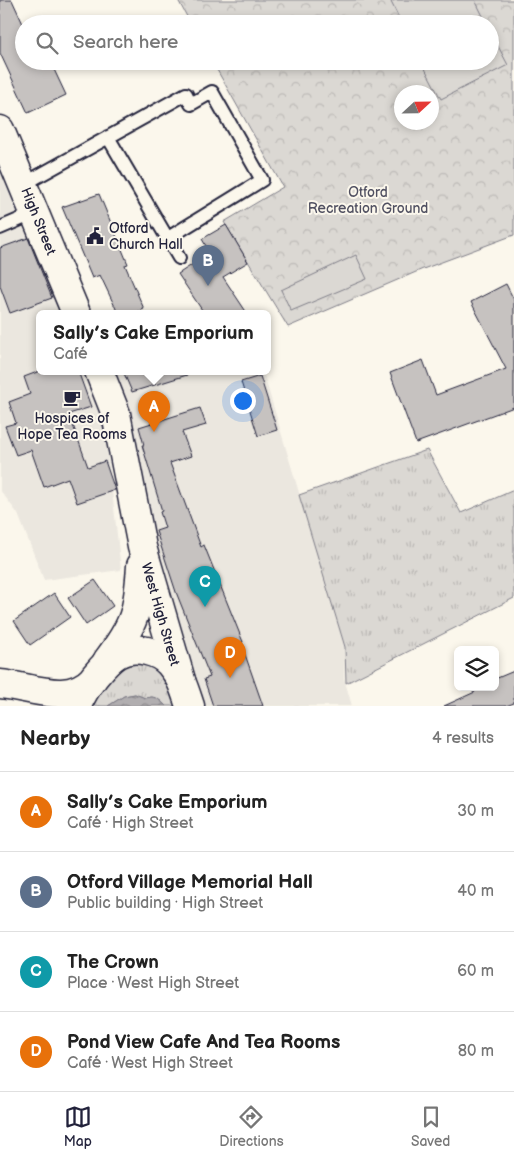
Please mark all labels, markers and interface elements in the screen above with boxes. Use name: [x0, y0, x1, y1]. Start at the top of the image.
search box: [15, 15, 499, 70]
icon: search: [33, 29, 61, 57]
text: Search here: [73, 31, 178, 54]
north arrow: [394, 85, 439, 130]
park label: Otford Recreation Ground: [308, 184, 428, 217]
street label: High Street: [17, 185, 60, 258]
place label: Otford Church Hall: [109, 220, 183, 253]
public building icon: Otford Church Hall: [85, 226, 105, 246]
pin: B: [192, 245, 224, 286]
popup: [36, 310, 271, 375]
text: Sally’s Cake Emporium: [53, 322, 254, 345]
text: Café: [53, 345, 88, 364]
cafe icon: Hospices of Hope Tea Rooms: [62, 388, 82, 408]
your location: [230, 388, 256, 414]
pin: A: [138, 391, 170, 432]
place label: Hospices of Hope Tea Rooms: [17, 410, 127, 443]
street label: West High Street: [138, 561, 184, 668]
pin: C: [189, 566, 221, 607]
pin: D: [214, 637, 246, 678]
map controls: [454, 646, 499, 691]
button: layers: [454, 646, 499, 691]
text: Nearby: [20, 726, 90, 751]
text: 4 results: [432, 729, 494, 748]
text: Sally’s Cake Emporium: [67, 791, 267, 814]
text: A: [31, 802, 41, 821]
text: 30 m: [457, 802, 494, 821]
text: Café · High Street: [67, 814, 193, 833]
text: Otford Village Memorial Hall: [67, 871, 313, 894]
text: B: [30, 882, 42, 901]
text: 40 m: [457, 882, 494, 901]
text: Public building · High Street: [67, 894, 263, 913]
text: The Crown: [67, 951, 159, 974]
text: C: [30, 962, 42, 981]
text: 60 m: [457, 962, 494, 981]
text: Place · West High Street: [67, 974, 239, 993]
text: Pond View Cafe And Tea Rooms: [67, 1031, 340, 1054]
text: D: [30, 1042, 42, 1061]
text: 80 m: [458, 1042, 494, 1061]
text: Café · West High Street: [67, 1054, 233, 1073]
tab: Map: [64, 1103, 92, 1150]
tab: Directions: [219, 1103, 284, 1150]
tab: Saved: [411, 1103, 450, 1150]

